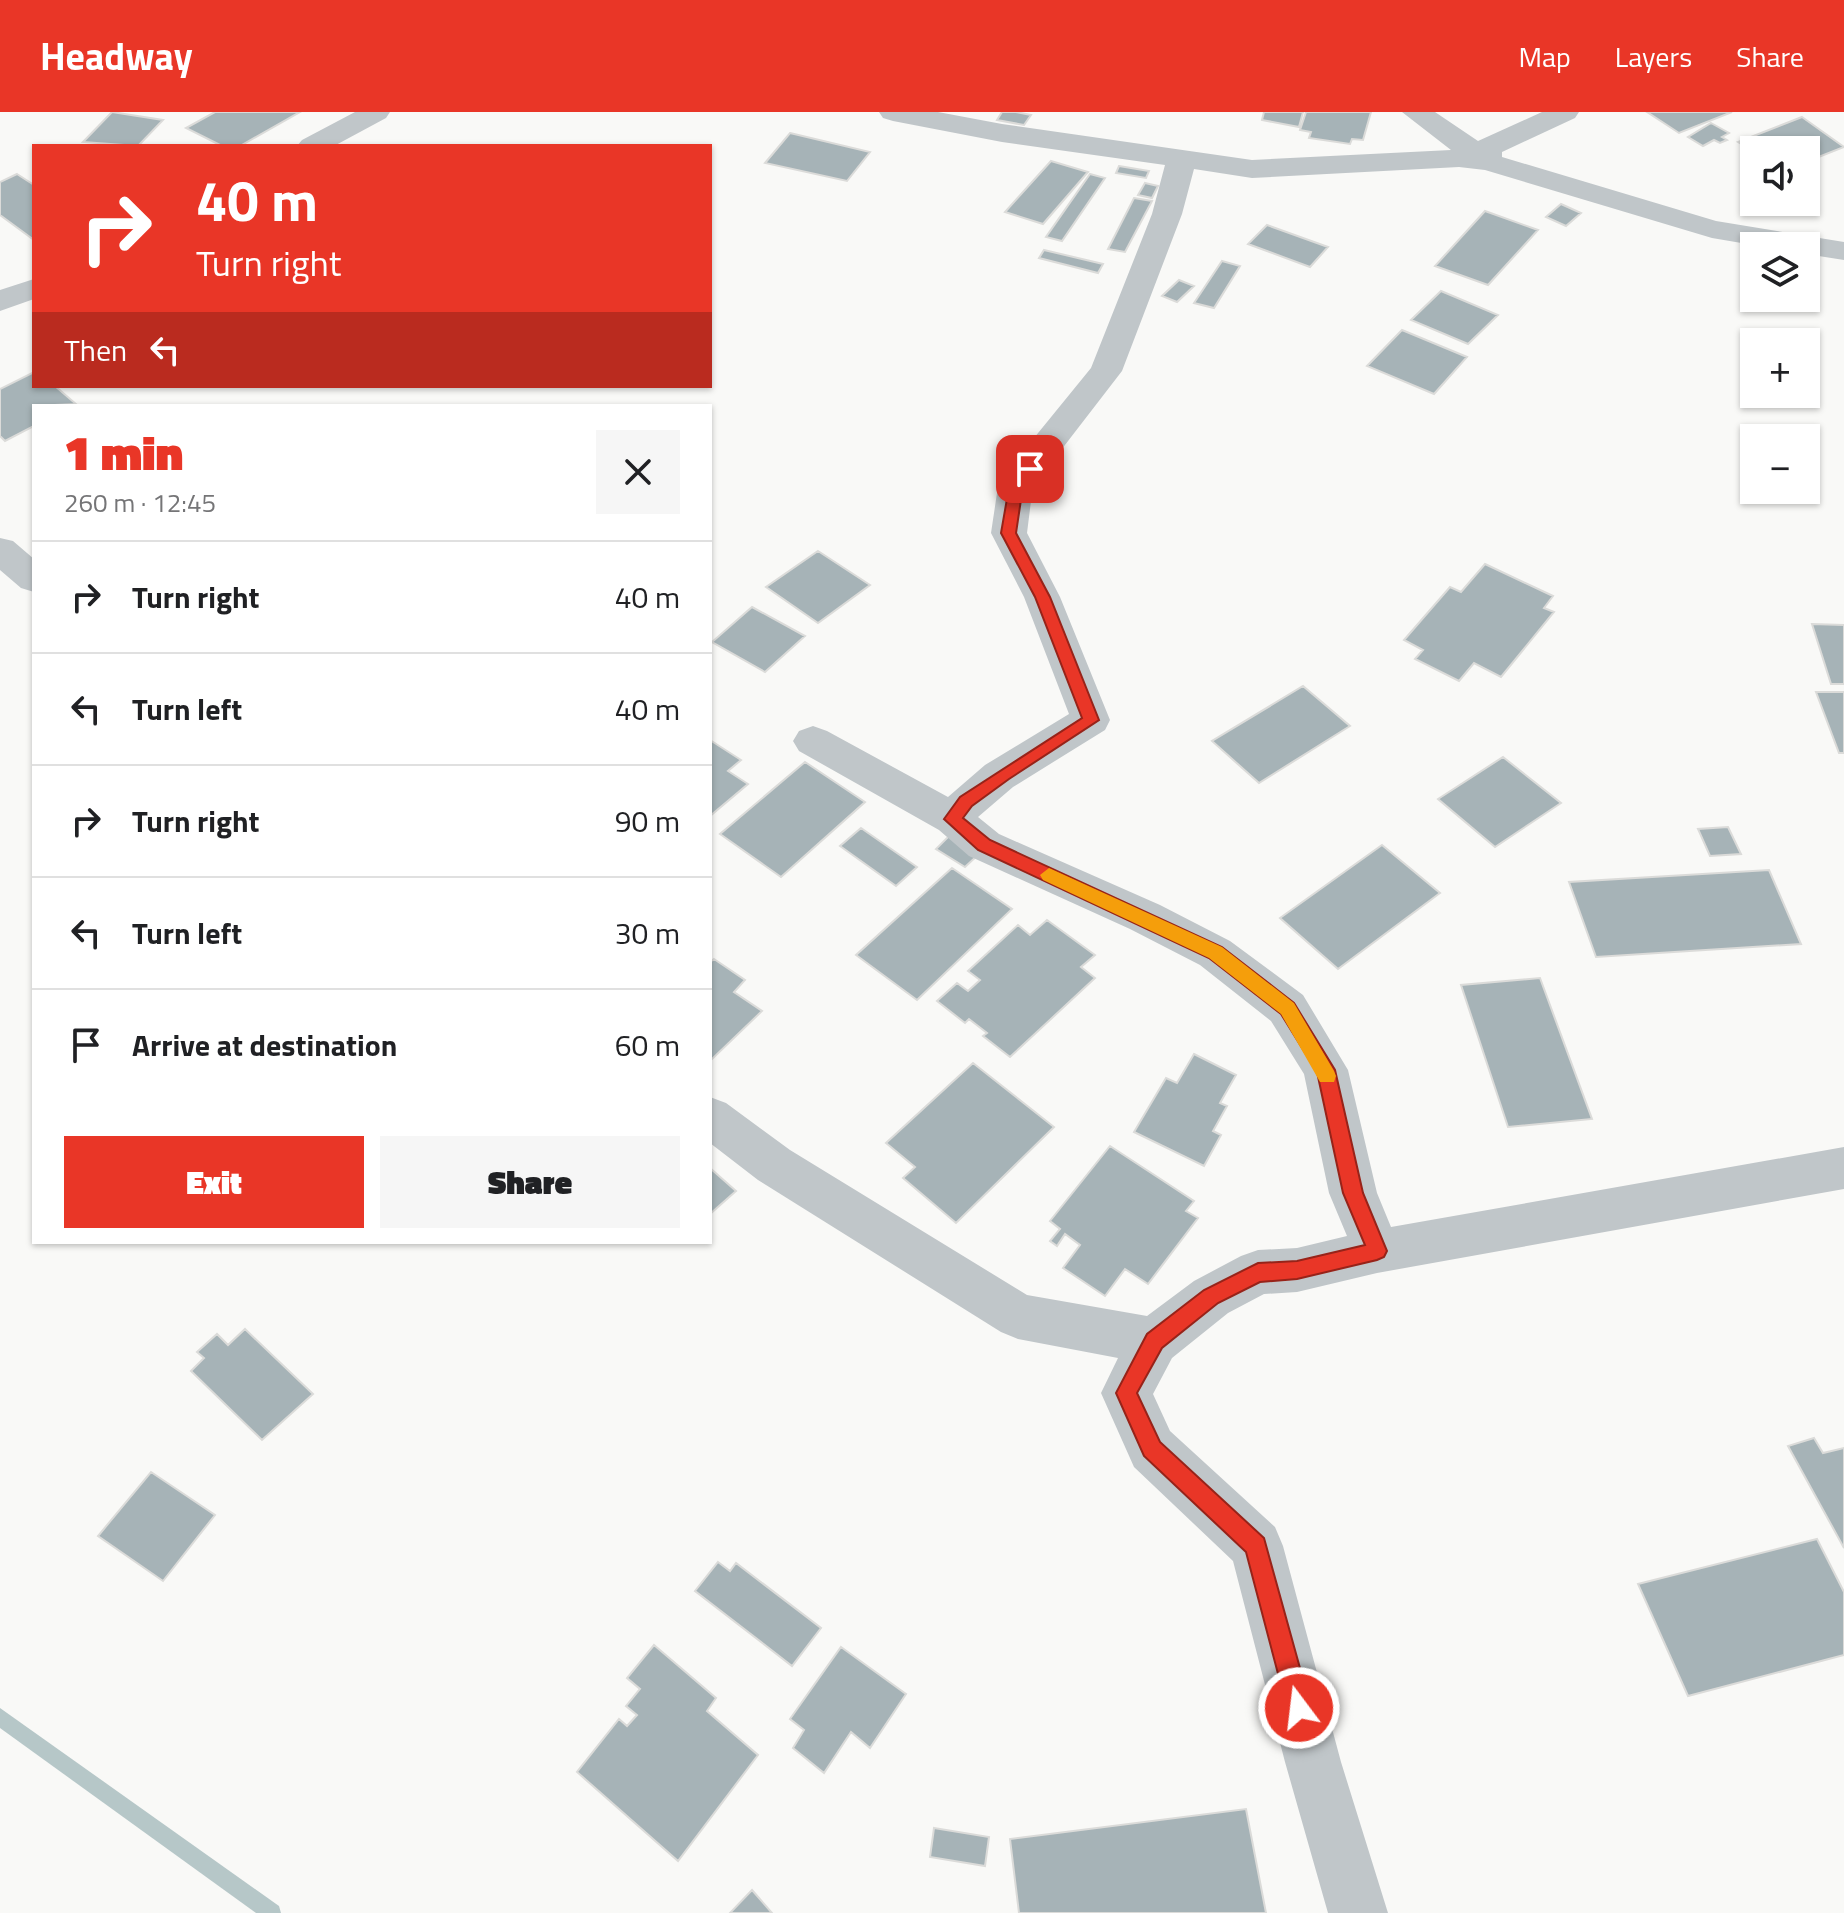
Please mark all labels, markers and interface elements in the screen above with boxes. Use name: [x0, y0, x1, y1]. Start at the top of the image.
text: Headway: [40, 27, 193, 85]
text: Map: [1518, 35, 1571, 78]
text: Layers: [1615, 35, 1692, 78]
text: Share: [1736, 35, 1804, 78]
map controls: [1740, 136, 1820, 504]
button: sound: [1740, 136, 1820, 216]
text: 40 m: [196, 158, 318, 243]
icon: right: [64, 176, 168, 280]
button: layers: [1740, 232, 1820, 312]
text: Turn right: [196, 235, 341, 290]
text: Then: [64, 327, 127, 373]
icon: left: [143, 328, 187, 372]
button: +: [1740, 328, 1820, 408]
text: 1 min: [64, 416, 183, 489]
button: −: [1740, 424, 1820, 504]
button: close: [596, 430, 680, 514]
pin: [996, 435, 1064, 503]
icon: arrive: [1008, 447, 1052, 491]
text: 260 m · 12:45: [64, 483, 216, 522]
text: Turn right: [132, 574, 260, 620]
text: 40 m: [615, 574, 680, 620]
icon: right: [64, 575, 108, 619]
text: Turn left: [132, 686, 242, 732]
text: 40 m: [615, 686, 680, 732]
icon: left: [64, 687, 108, 731]
text: Turn right: [132, 798, 260, 844]
text: 90 m: [615, 798, 680, 844]
icon: right: [64, 799, 108, 843]
text: Turn left: [132, 910, 242, 956]
text: 30 m: [615, 910, 680, 956]
icon: left: [64, 911, 108, 955]
text: Arrive at destination: [132, 1022, 397, 1068]
text: 60 m: [615, 1022, 680, 1068]
icon: arrive: [64, 1023, 108, 1067]
button: Exit: [64, 1136, 364, 1228]
button: Share: [380, 1136, 680, 1228]
position arrow: [1257, 1666, 1341, 1750]

